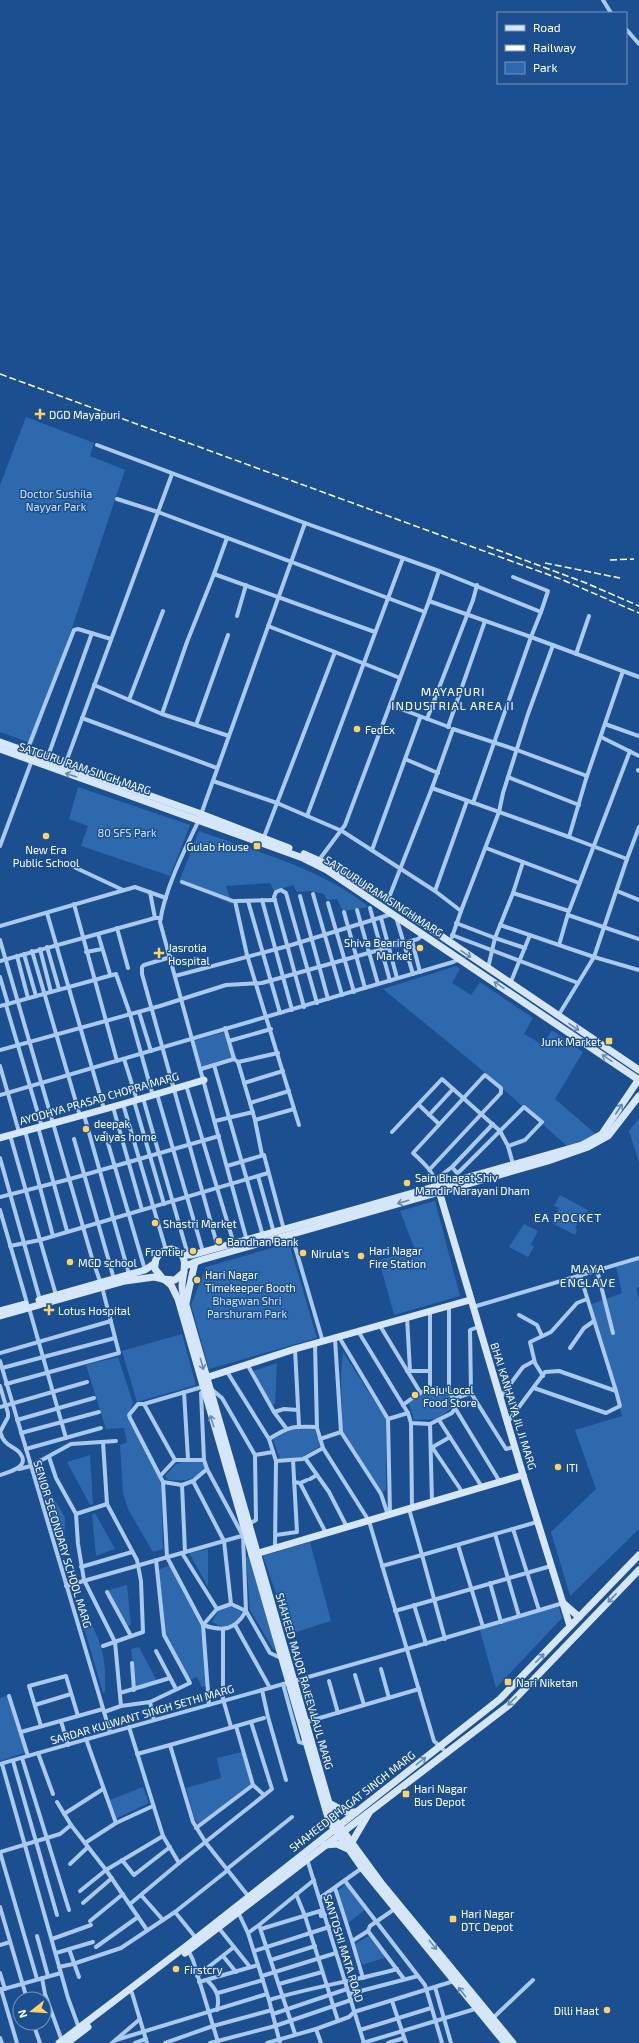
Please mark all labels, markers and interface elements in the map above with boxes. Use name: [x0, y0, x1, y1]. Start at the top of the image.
legend: [497, 12, 627, 84]
text: Road: [533, 20, 561, 34]
text: Railway: [533, 40, 577, 54]
text: Park: [533, 60, 558, 74]
marker: DGD Mayapuri: [34, 408, 46, 420]
place label: DGD Mayapuri: [49, 408, 120, 421]
park label: Doctor Sushila Nayyar Park: [20, 487, 92, 513]
district label: MAYAPURI INDUSTRIAL AREA II: [391, 684, 515, 712]
place label: FedEx: [365, 723, 395, 736]
marker: FedEx: [352, 724, 362, 734]
street label: SATGURU RAM SINGH MARG: [17, 739, 153, 797]
one-way arrow: [65, 771, 78, 778]
park label: 80 SFS Park: [98, 826, 157, 839]
marker: New Era Public School: [41, 831, 51, 841]
place label: Gulab House: [186, 840, 249, 853]
marker: Gulab House: [252, 841, 262, 851]
place label: New Era Public School: [13, 843, 80, 869]
street label: SATGURU RAM SINGH MARG: [322, 853, 446, 939]
place label: Shiva Bearing Market: [344, 936, 412, 962]
place label: Jasrotia Hospital: [168, 941, 211, 967]
marker: Shiva Bearing Market: [415, 943, 425, 953]
marker: Jasrotia Hospital: [153, 947, 165, 959]
one-way arrow: [460, 950, 471, 958]
one-way arrow: [494, 981, 505, 989]
one-way arrow: [568, 1023, 579, 1031]
place label: Junk Market: [541, 1035, 601, 1048]
marker: Junk Market: [604, 1036, 614, 1046]
one-way arrow: [601, 1054, 612, 1062]
street label: AYODHYA PRASAD CHOPRA MARG: [18, 1069, 180, 1127]
one-way arrow: [616, 1103, 624, 1115]
place label: deepak vaiyas home: [94, 1117, 157, 1143]
marker: deepak vaiyas home: [81, 1124, 91, 1134]
place label: Sain Bhagat Shiv Mandir Narayani Dham: [415, 1171, 530, 1197]
marker: Sain Bhagat Shiv Mandir Narayani Dham: [402, 1178, 412, 1188]
one-way arrow: [397, 1199, 410, 1206]
district label: EA POCKET: [534, 1210, 602, 1224]
place label: Shastri Market: [163, 1217, 237, 1230]
marker: Shastri Market: [150, 1218, 160, 1228]
place label: Bandhan Bank: [227, 1235, 299, 1248]
marker: Bandhan Bank: [214, 1236, 224, 1246]
place label: Hari Nagar Fire Station: [369, 1244, 426, 1270]
place label: Frontier: [145, 1245, 186, 1258]
marker: Frontier: [188, 1246, 198, 1256]
place label: Nirula's: [311, 1247, 350, 1260]
marker: Nirula's: [298, 1248, 308, 1258]
marker: Hari Nagar Fire Station: [356, 1251, 366, 1261]
place label: MCD school: [78, 1256, 138, 1269]
marker: MCD school: [65, 1257, 75, 1267]
district label: MAYA ENCLAVE: [560, 1261, 616, 1289]
place label: Hari Nagar Timekeeper Booth: [205, 1268, 296, 1294]
marker: Hari Nagar Timekeeper Booth: [192, 1275, 202, 1285]
park label: Bhagwan Shri Parshuram Park: [207, 1294, 287, 1320]
marker: Lotus Hospital: [43, 1304, 55, 1316]
place label: Lotus Hospital: [58, 1304, 131, 1317]
street label: BHAI KANHAIYA JIL JI MARG: [488, 1341, 540, 1471]
one-way arrow: [199, 1357, 206, 1370]
place label: Raju Local Food Store: [423, 1383, 477, 1409]
marker: Raju Local Food Store: [410, 1390, 420, 1400]
one-way arrow: [208, 1414, 215, 1427]
street label: SENIOR SECONDARY SCHOOL MARG: [31, 1459, 95, 1630]
place label: ITI: [566, 1461, 578, 1474]
marker: ITI: [553, 1462, 563, 1472]
street label: SHAHEED MAJOR RAJEEV LAUL MARG: [274, 1591, 336, 1771]
one-way arrow: [607, 1593, 617, 1603]
one-way arrow: [535, 1653, 545, 1663]
place label: Nari Niketan: [516, 1676, 578, 1689]
marker: Nari Niketan: [503, 1677, 513, 1687]
street label: SARDAR KULWANT SINGH SETHI MARG: [49, 1681, 235, 1747]
one-way arrow: [507, 1696, 517, 1706]
street label: SHAHEED BHAGAT SINGH MARG: [286, 1748, 418, 1854]
one-way arrow: [415, 1757, 426, 1765]
place label: Hari Nagar Bus Depot: [414, 1782, 468, 1808]
marker: Hari Nagar Bus Depot: [401, 1789, 411, 1799]
street label: SANTOSHI MATA ROAD: [321, 1893, 367, 2003]
place label: Hari Nagar DTC Depot: [461, 1907, 515, 1933]
marker: Hari Nagar DTC Depot: [448, 1914, 458, 1924]
one-way arrow: [428, 1940, 437, 1950]
place label: Firstcry: [184, 1963, 223, 1976]
marker: Firstcry: [171, 1964, 181, 1974]
one-way arrow: [458, 1986, 467, 1997]
north arrow: [12, 1991, 52, 2031]
place label: Dilli Haat: [554, 2004, 599, 2017]
marker: Dilli Haat: [602, 2005, 612, 2015]
text: N: [15, 2008, 29, 2020]

